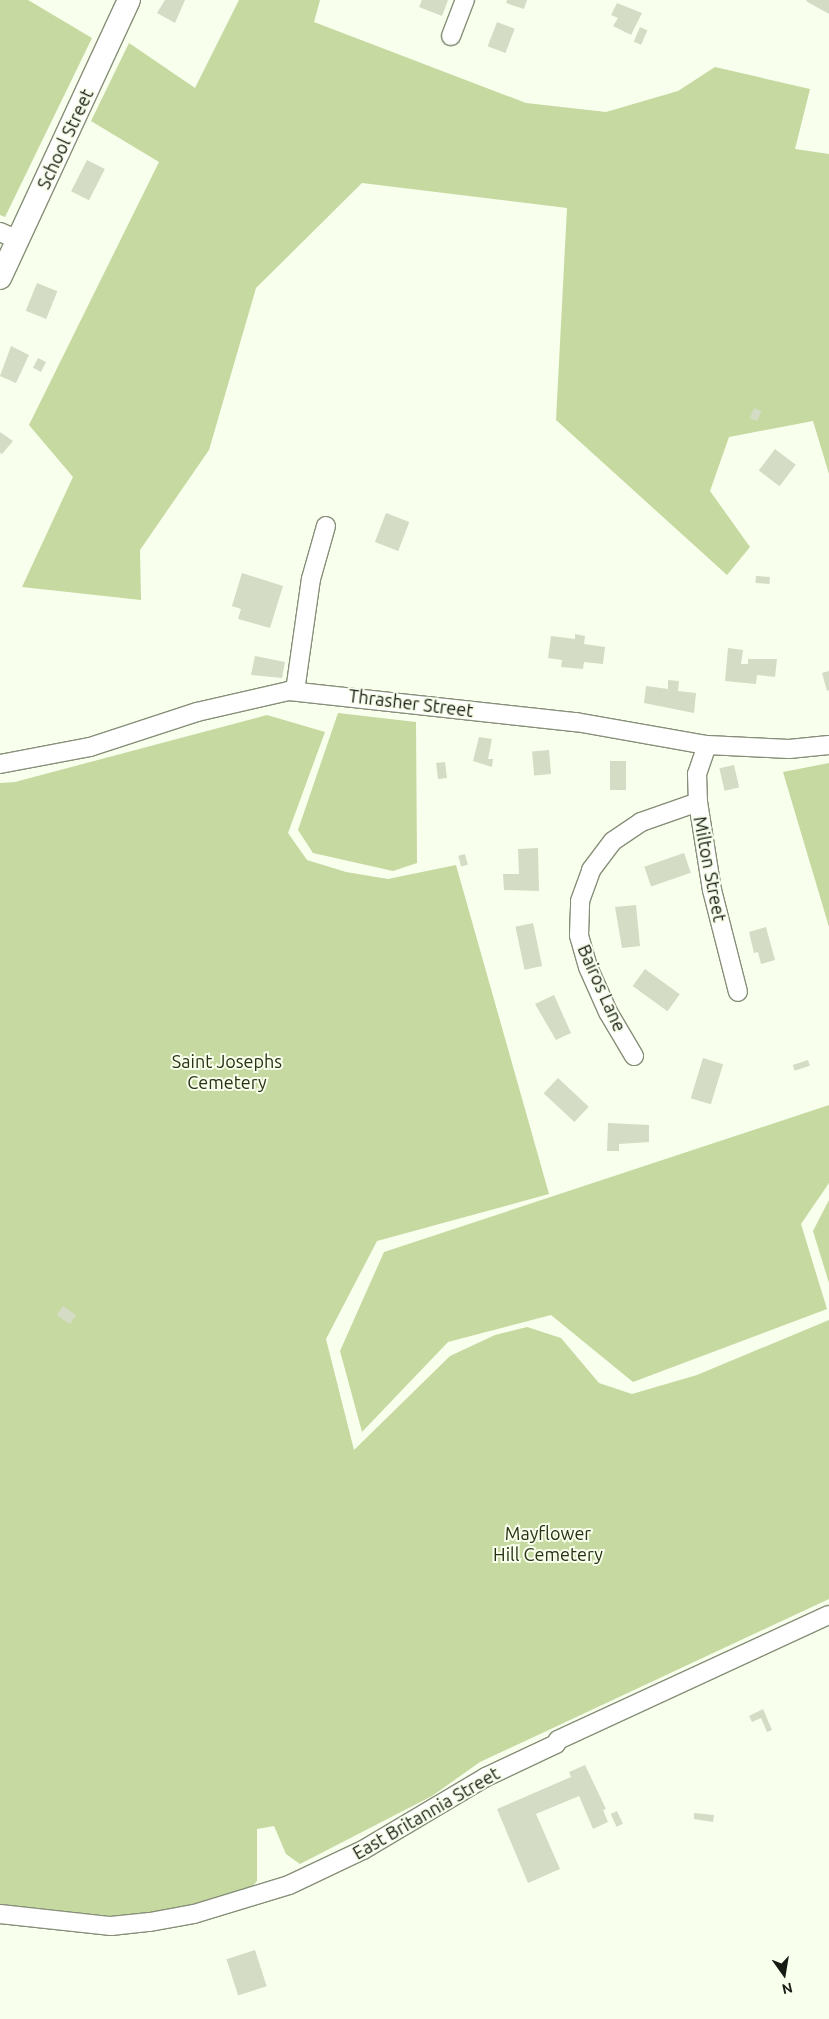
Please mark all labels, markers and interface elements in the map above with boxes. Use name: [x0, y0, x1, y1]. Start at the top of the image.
street label: School Street: [32, 85, 98, 193]
street label: Thrasher Street: [347, 685, 475, 721]
street label: Milton Street: [689, 814, 731, 924]
street label: Bairos Lane: [573, 941, 631, 1035]
park label: Saint Josephs Cemetery: [172, 1051, 282, 1094]
park label: Mayflower Hill Cemetery: [493, 1523, 603, 1566]
street label: East Britannia Street: [349, 1762, 503, 1864]
north arrow: [759, 1949, 809, 1999]
text: N: [780, 1980, 794, 1998]

